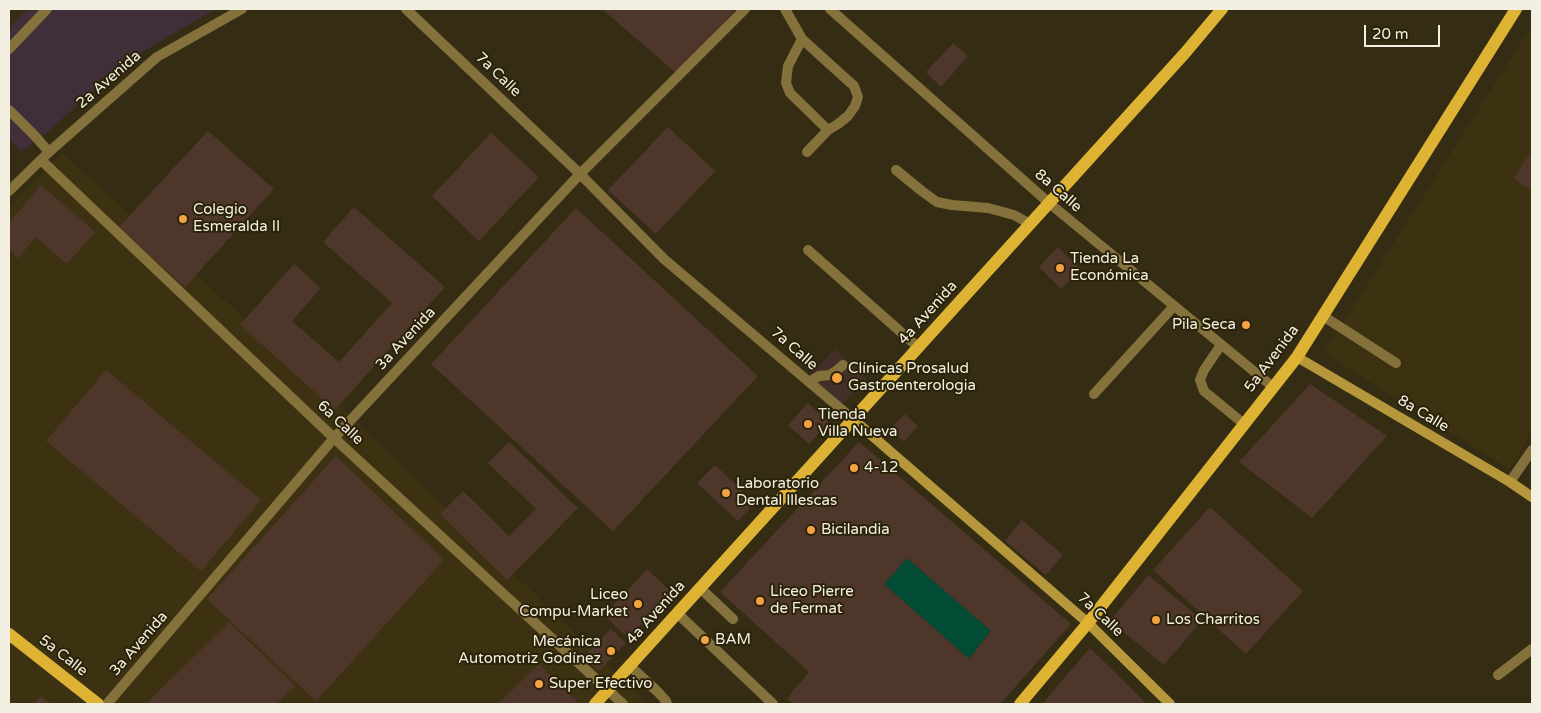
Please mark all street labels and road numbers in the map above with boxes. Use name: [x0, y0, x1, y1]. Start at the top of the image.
street label: 2a Avenida: [73, 47, 145, 113]
street label: 7a Calle: [471, 49, 525, 101]
street label: 8a Calle: [1031, 166, 1085, 216]
street label: 4a Avenida: [895, 277, 961, 349]
street label: 3a Avenida: [372, 304, 440, 374]
street label: 5a Avenida: [1241, 322, 1303, 396]
street label: 7a Calle: [767, 324, 821, 374]
street label: 8a Calle: [1394, 392, 1452, 436]
street label: 6a Calle: [313, 397, 367, 449]
street label: 4a Avenida: [623, 577, 689, 649]
street label: 7a Calle: [1073, 589, 1127, 641]
street label: 3a Avenida: [106, 608, 172, 680]
street label: 5a Calle: [35, 631, 91, 681]

